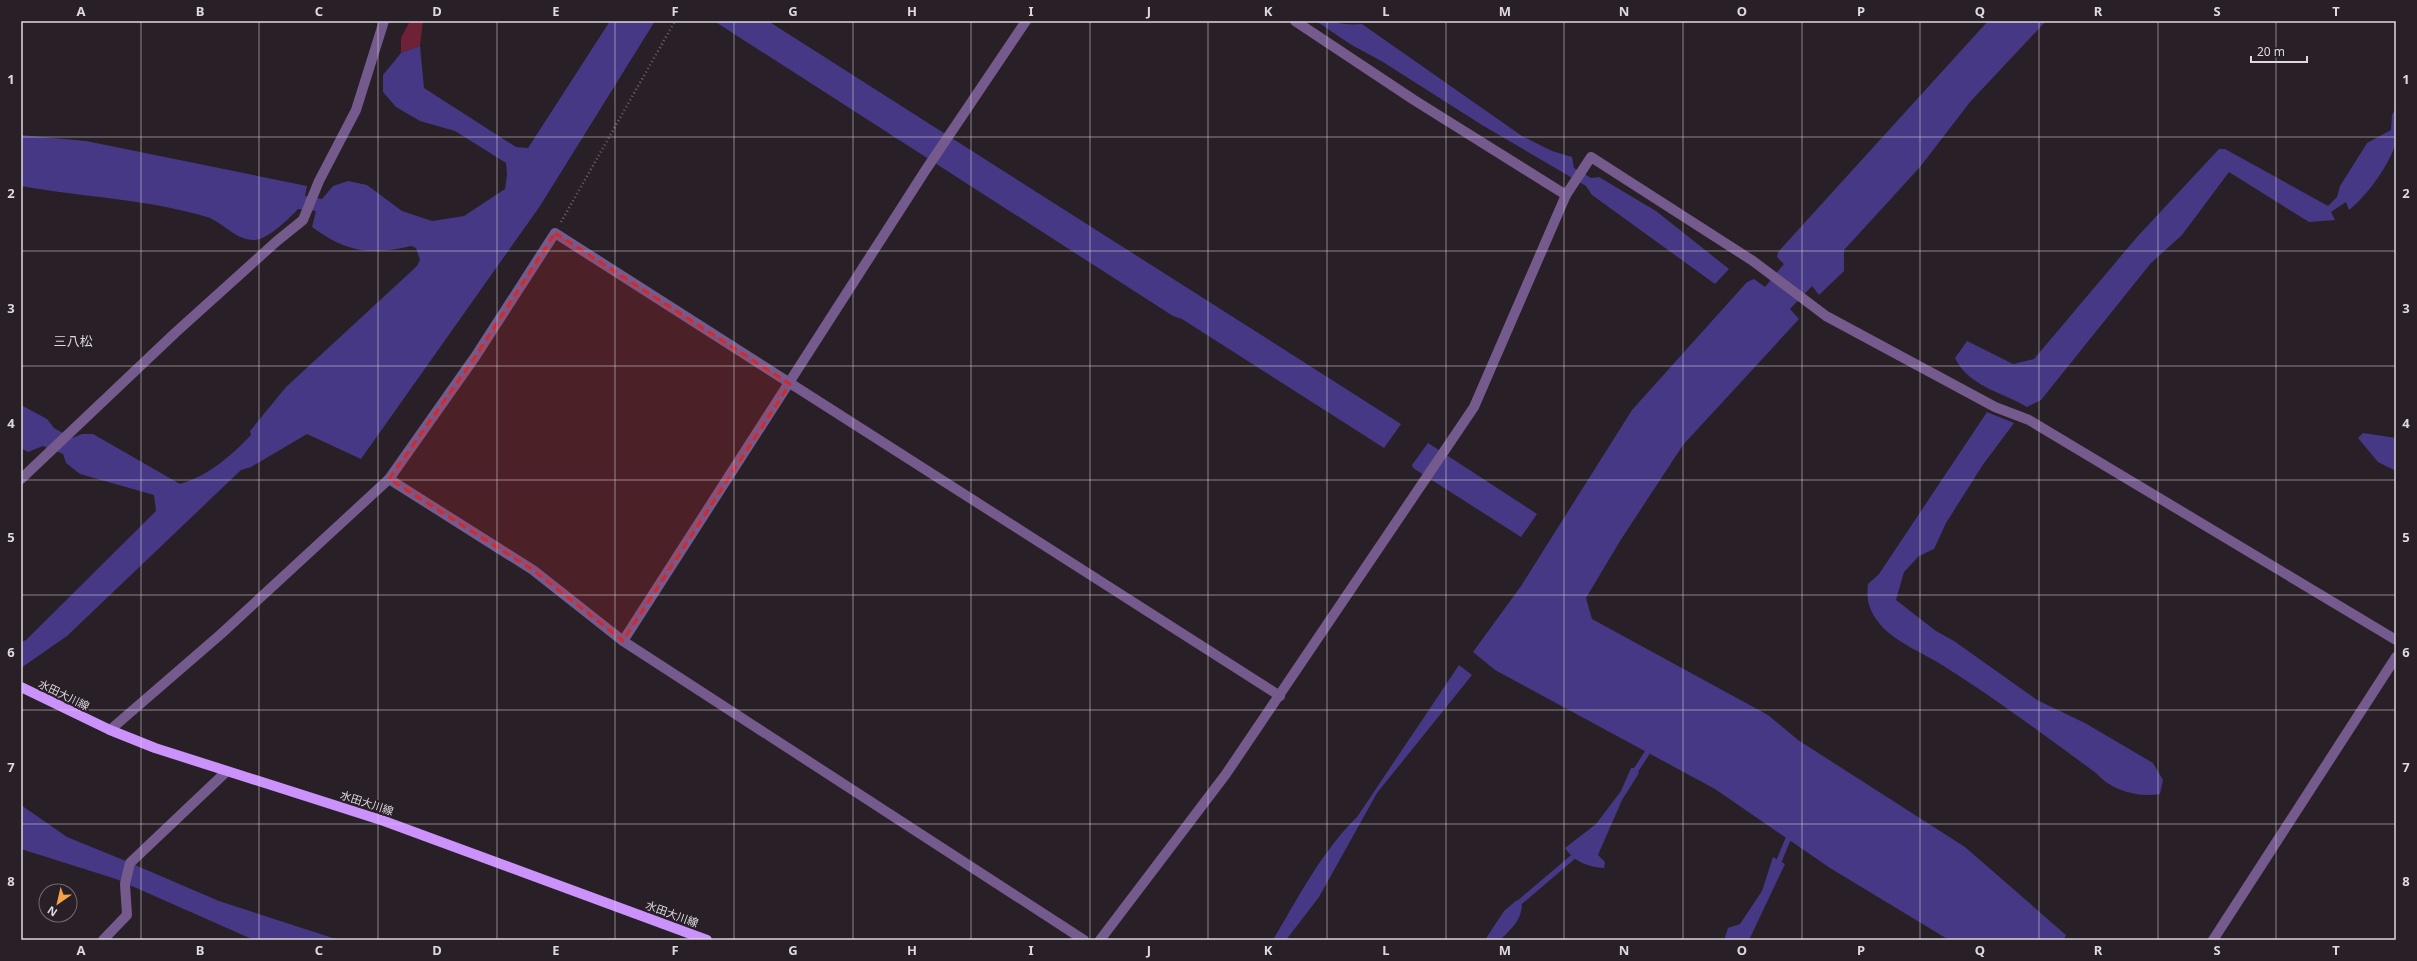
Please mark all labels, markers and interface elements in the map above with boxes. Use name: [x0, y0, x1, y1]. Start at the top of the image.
text: A: [77, 2, 86, 20]
text: B: [196, 2, 204, 20]
text: C: [315, 2, 323, 20]
text: D: [432, 2, 442, 20]
text: E: [552, 2, 560, 20]
text: F: [671, 2, 679, 20]
text: G: [788, 2, 798, 20]
text: H: [907, 2, 917, 20]
text: I: [1028, 2, 1034, 20]
text: J: [1146, 2, 1151, 20]
text: K: [1264, 2, 1273, 20]
text: L: [1382, 2, 1390, 20]
text: M: [1499, 2, 1511, 20]
text: N: [1619, 2, 1629, 20]
text: O: [1737, 2, 1747, 20]
text: P: [1857, 2, 1865, 20]
text: Q: [1975, 2, 1985, 20]
text: R: [2094, 2, 2103, 20]
text: S: [2213, 2, 2221, 20]
text: T: [2332, 2, 2340, 20]
scale bar: [2251, 38, 2307, 64]
text: 20 m: [2257, 43, 2285, 60]
text: 1: [7, 70, 15, 88]
text: 1: [2402, 70, 2410, 88]
text: 2: [7, 184, 15, 202]
text: 2: [2402, 184, 2410, 202]
text: 3: [7, 299, 15, 317]
text: 3: [2402, 299, 2410, 317]
district label: 三八松: [53, 332, 93, 350]
text: 4: [7, 414, 15, 432]
text: 4: [2402, 414, 2410, 432]
text: 5: [7, 528, 15, 546]
text: 5: [2402, 528, 2410, 546]
text: 6: [7, 643, 15, 661]
text: 6: [2402, 643, 2410, 661]
street label: 水田大川線: [36, 676, 92, 713]
text: 7: [7, 758, 15, 776]
text: 7: [2402, 758, 2410, 776]
street label: 水田大川線: [339, 787, 396, 818]
text: 8: [7, 872, 15, 890]
text: 8: [2402, 872, 2410, 890]
north arrow: [38, 883, 78, 923]
street label: 水田大川線: [644, 897, 701, 930]
text: N: [44, 903, 60, 920]
text: A: [77, 941, 86, 959]
text: B: [196, 941, 204, 959]
text: C: [315, 941, 323, 959]
text: D: [432, 941, 442, 959]
text: E: [552, 941, 560, 959]
text: F: [671, 941, 679, 959]
text: G: [788, 941, 798, 959]
text: H: [907, 941, 917, 959]
text: I: [1028, 941, 1034, 959]
text: J: [1146, 941, 1151, 959]
text: K: [1264, 941, 1273, 959]
text: L: [1382, 941, 1390, 959]
text: M: [1499, 941, 1511, 959]
text: N: [1619, 941, 1629, 959]
text: O: [1737, 941, 1747, 959]
text: P: [1857, 941, 1865, 959]
text: Q: [1975, 941, 1985, 959]
text: R: [2094, 941, 2103, 959]
text: S: [2213, 941, 2221, 959]
text: T: [2332, 941, 2340, 959]

